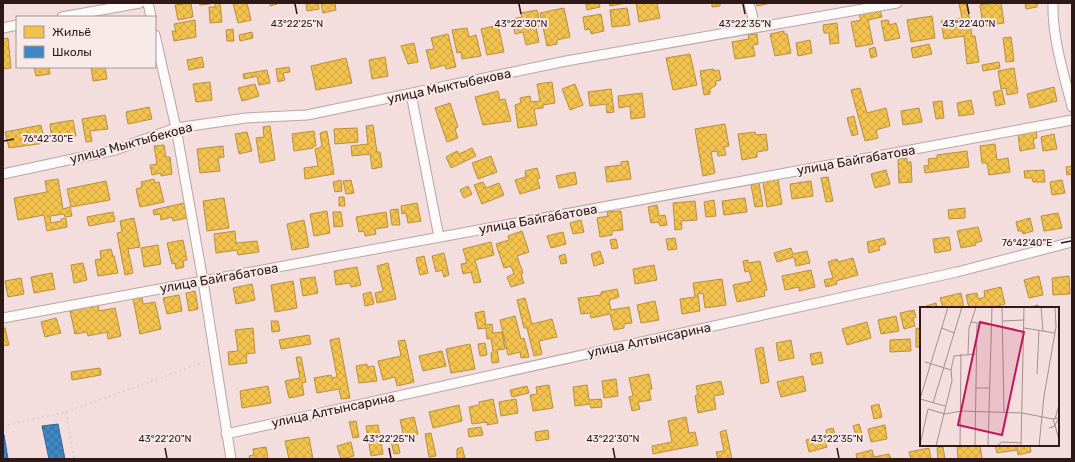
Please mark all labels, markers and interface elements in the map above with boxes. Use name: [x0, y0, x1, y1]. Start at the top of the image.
legend: [16, 16, 156, 68]
text: 43°22'25"N: [271, 18, 323, 30]
text: 43°22'30"N: [494, 18, 548, 30]
text: 43°22'35"N: [719, 18, 771, 30]
text: 43°22'40"N: [943, 18, 995, 30]
text: Жильё: [52, 25, 91, 39]
text: Школы: [52, 45, 92, 59]
street label: улица Мыктыбекова: [386, 66, 512, 106]
street label: улица Мыктыбекова: [68, 119, 194, 167]
text: 76°42'30"E: [23, 133, 73, 145]
street label: улица Байгабатова: [796, 142, 916, 178]
street label: улица Байгабатова: [478, 201, 598, 237]
text: 76°42'40"E: [1002, 237, 1052, 249]
street label: улица Байгабатова: [159, 260, 279, 296]
inset map: [920, 307, 1059, 446]
street label: улица Алтынсарина: [586, 320, 712, 360]
street label: улица Алтынсарина: [270, 390, 396, 430]
text: 43°22'20"N: [139, 433, 192, 445]
text: 43°22'25"N: [363, 433, 415, 445]
text: 43°22'30"N: [586, 433, 640, 445]
text: 43°22'35"N: [811, 433, 863, 445]

